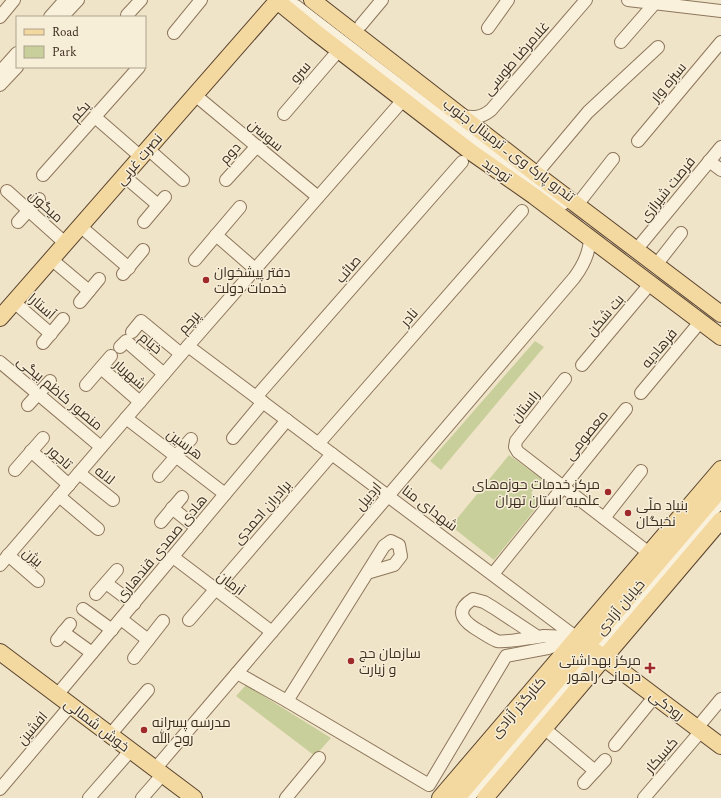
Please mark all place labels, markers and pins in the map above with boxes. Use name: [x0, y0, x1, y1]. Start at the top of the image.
place label: دفتر پیشخوان خدمات دولت: [214, 262, 291, 299]
marker: دفتر پیشخوان خدمات دولت: [201, 275, 211, 285]
place label: مرکز خدمات حوزه‌های علمیه استان تهران: [472, 474, 600, 511]
marker: مرکز خدمات حوزه‌های علمیه استان تهران: [603, 487, 613, 497]
place label: بنیاد ملّی نخبگان: [636, 495, 688, 532]
marker: بنیاد ملّی نخبگان: [623, 508, 633, 518]
place label: سازمان حج و زیارت: [359, 643, 421, 680]
place label: مرکز بهداشتی درمانی راهور: [559, 650, 641, 687]
marker: سازمان حج و زیارت: [346, 656, 356, 666]
marker: مرکز بهداشتی درمانی راهور: [644, 662, 656, 674]
place label: مدرسه پسرانه روح الله: [152, 712, 231, 749]
marker: مدرسه پسرانه روح الله: [139, 725, 149, 735]

